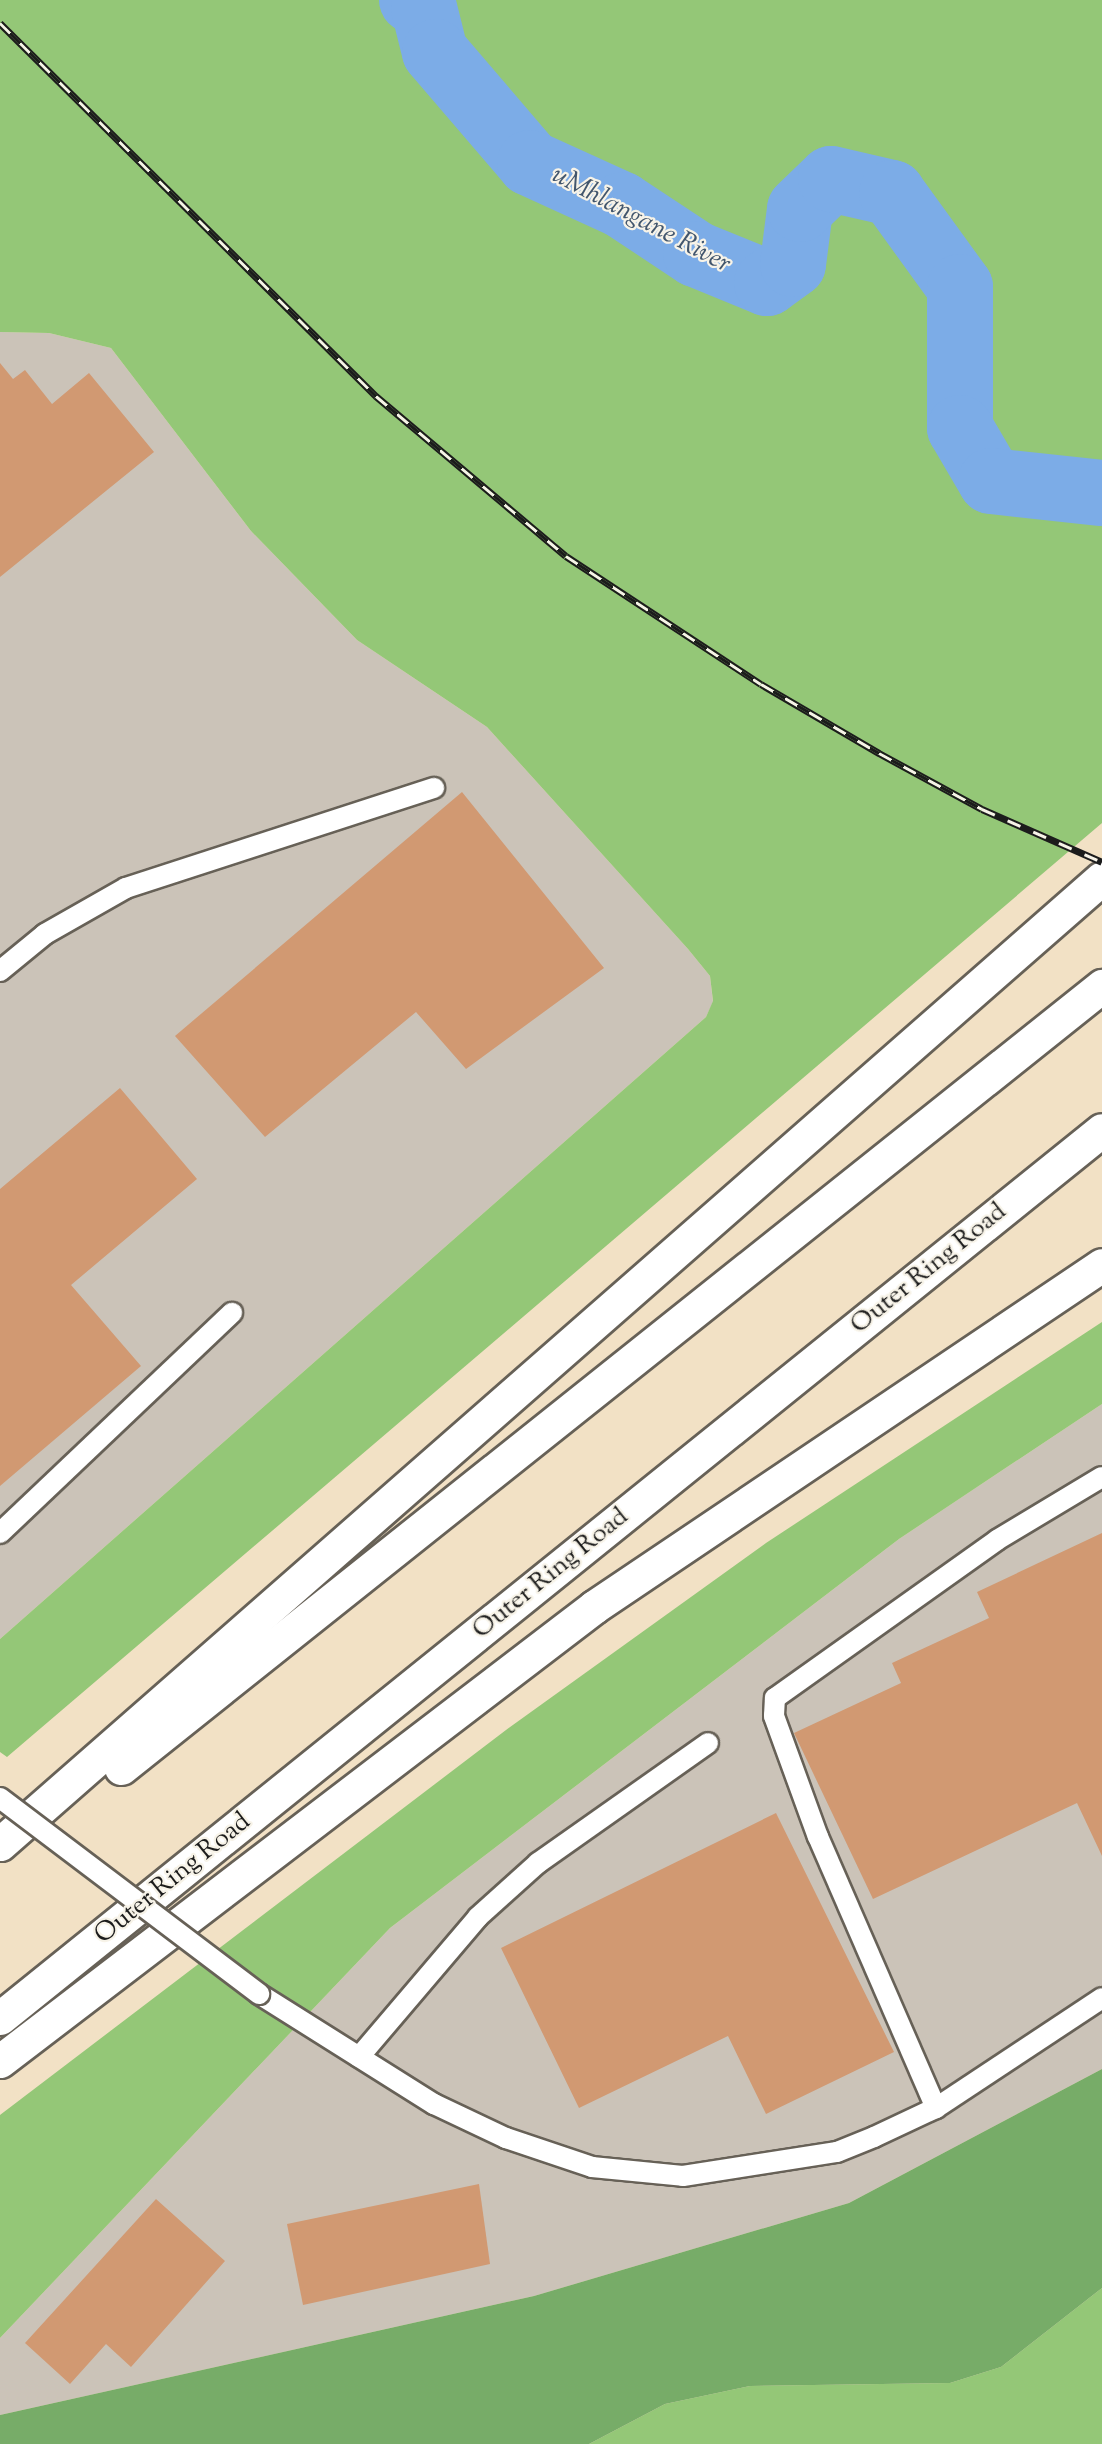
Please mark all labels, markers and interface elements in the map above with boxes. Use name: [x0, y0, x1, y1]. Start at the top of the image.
water label: uMhlangane River: [546, 159, 736, 281]
street label: Outer Ring Road: [845, 1197, 1013, 1341]
street label: Outer Ring Road: [467, 1502, 635, 1646]
street label: Outer Ring Road: [89, 1807, 257, 1951]

